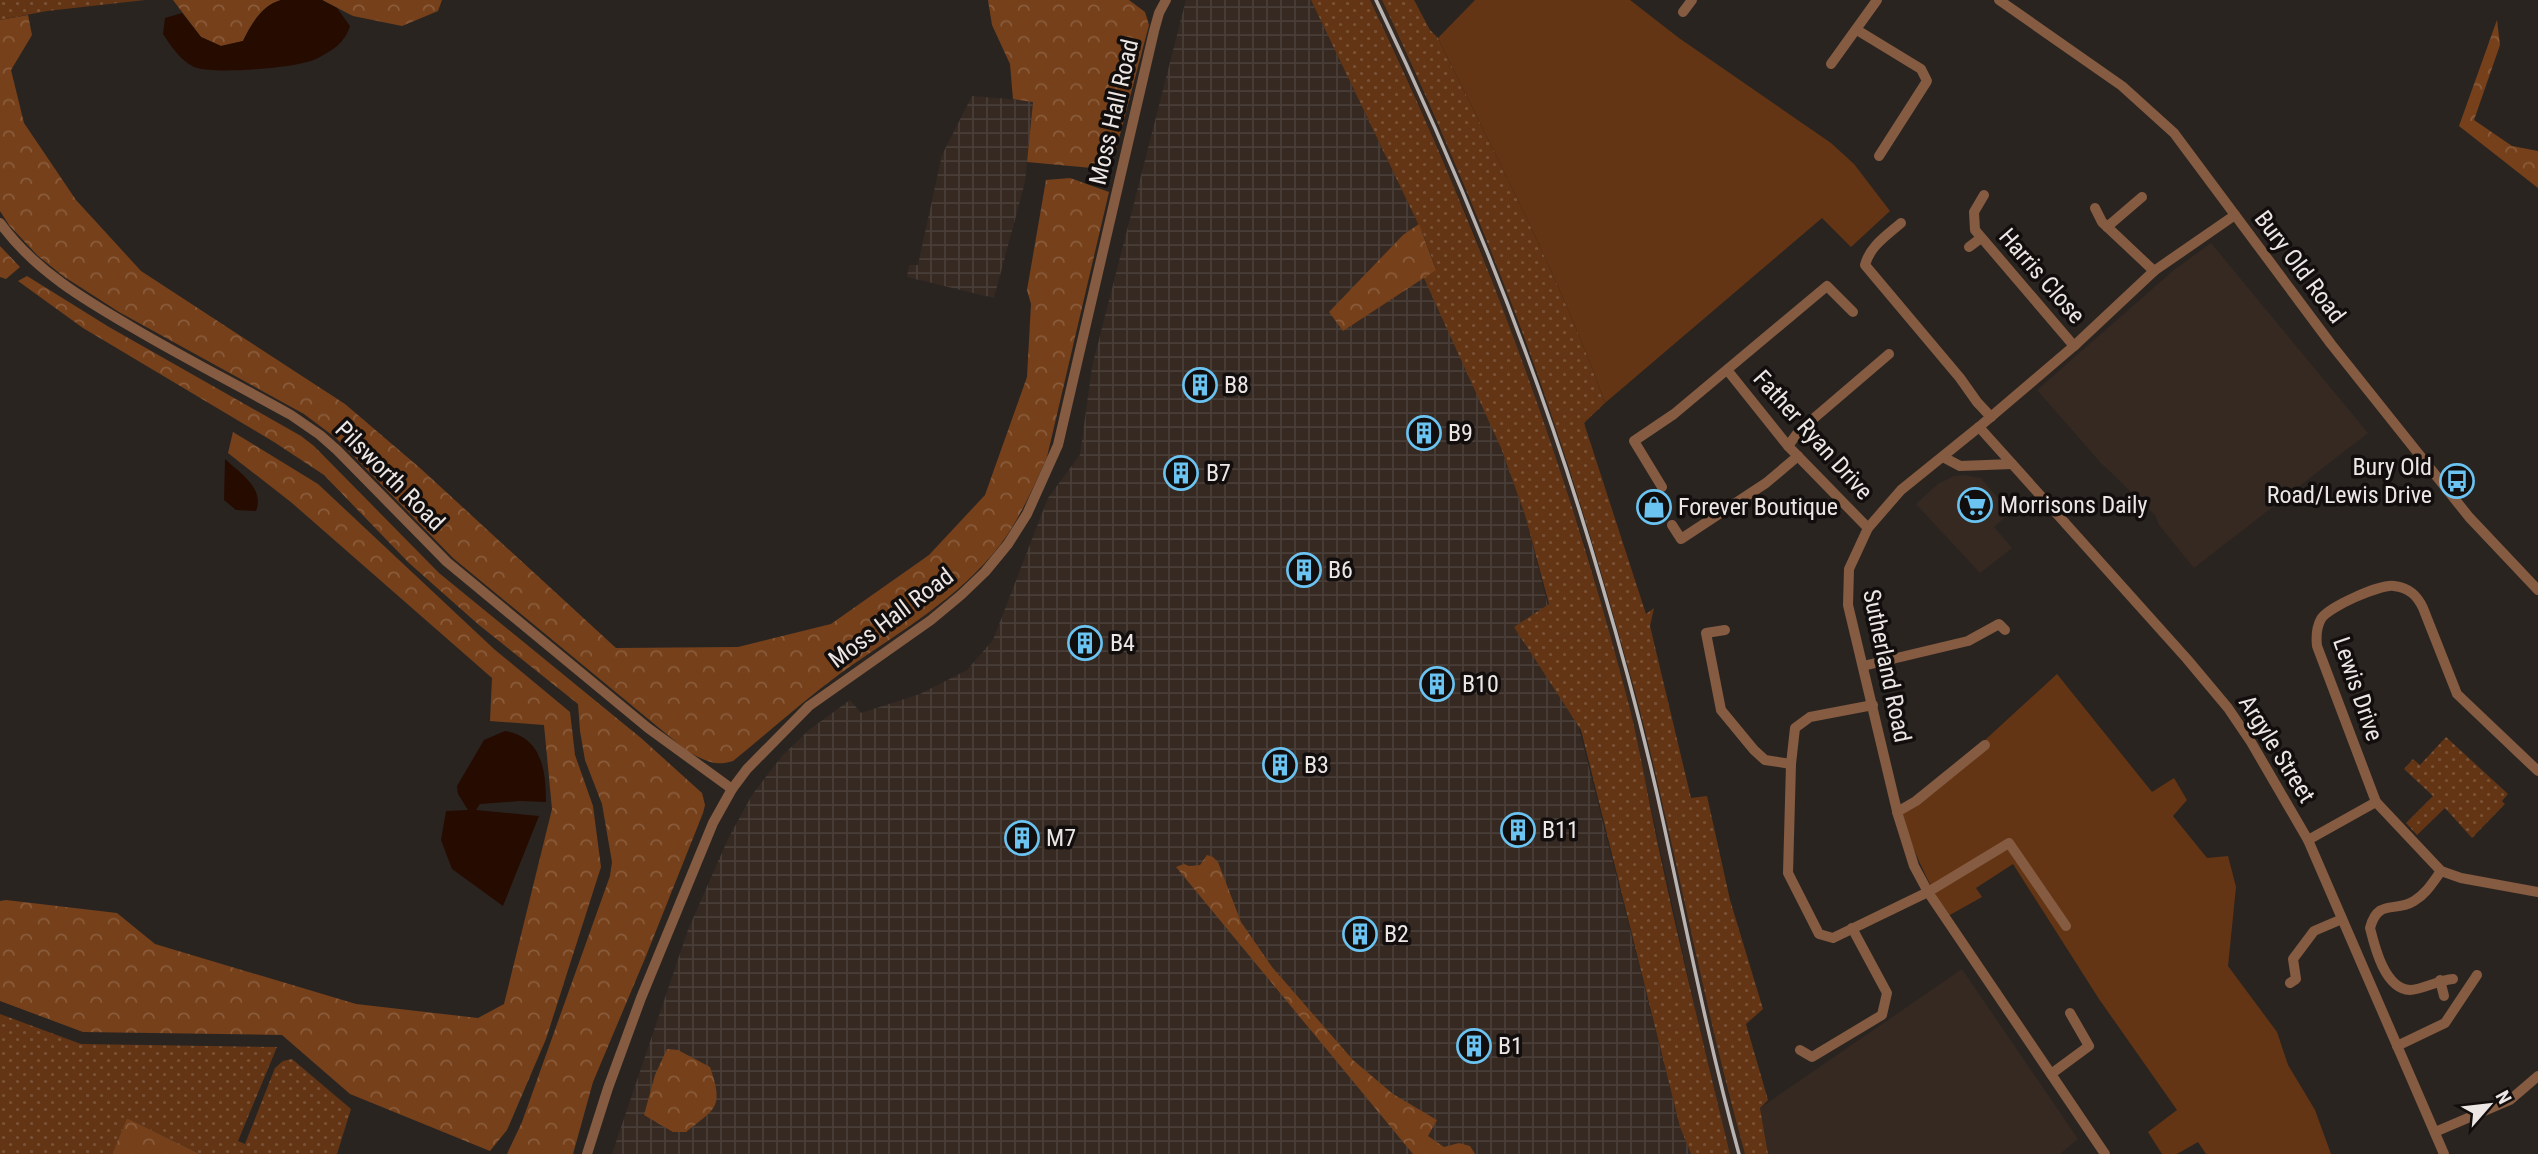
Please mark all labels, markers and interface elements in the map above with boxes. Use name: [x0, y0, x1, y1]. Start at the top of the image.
street label: Moss Hall Road: [1084, 36, 1144, 188]
street label: Bury Old Road: [2249, 205, 2351, 329]
street label: Harris Close: [1993, 223, 2091, 329]
street label: Father Ryan Drive: [1748, 365, 1878, 505]
building icon: B8: [1181, 366, 1219, 404]
place label: B8: [1224, 371, 1249, 399]
building icon: B9: [1405, 414, 1443, 452]
street label: Pilsworth Road: [329, 415, 451, 537]
place label: B9: [1448, 419, 1473, 447]
place label: Bury Old Road/Lewis Drive: [2267, 453, 2432, 509]
building icon: B7: [1162, 454, 1200, 492]
place label: B7: [1206, 459, 1231, 487]
bus stop icon: Bury Old Road/Lewis Drive: [2438, 462, 2476, 500]
supermarket icon: Morrisons Daily: [1956, 486, 1994, 524]
shop icon: Forever Boutique: [1635, 488, 1673, 526]
place label: Morrisons Daily: [2000, 491, 2148, 519]
place label: Forever Boutique: [1678, 493, 1838, 521]
building icon: B6: [1285, 551, 1323, 589]
place label: B6: [1328, 556, 1353, 584]
street label: Moss Hall Road: [823, 562, 959, 674]
street label: Sutherland Road: [1857, 587, 1917, 745]
building icon: B4: [1066, 624, 1104, 662]
place label: B4: [1110, 629, 1135, 657]
street label: Lewis Drive: [2327, 633, 2389, 745]
building icon: B10: [1418, 665, 1456, 703]
place label: B10: [1462, 670, 1499, 698]
street label: Argyle Street: [2233, 690, 2321, 808]
building icon: B3: [1261, 746, 1299, 784]
place label: B3: [1304, 751, 1329, 779]
building icon: B11: [1499, 811, 1537, 849]
place label: B11: [1542, 816, 1579, 844]
building icon: M7: [1003, 819, 1041, 857]
place label: M7: [1046, 824, 1076, 852]
building icon: B2: [1341, 915, 1379, 953]
place label: B2: [1384, 920, 1409, 948]
building icon: B1: [1455, 1027, 1493, 1065]
place label: B1: [1498, 1032, 1523, 1060]
north arrow: [2454, 1070, 2524, 1140]
text: N: [2491, 1087, 2516, 1108]

